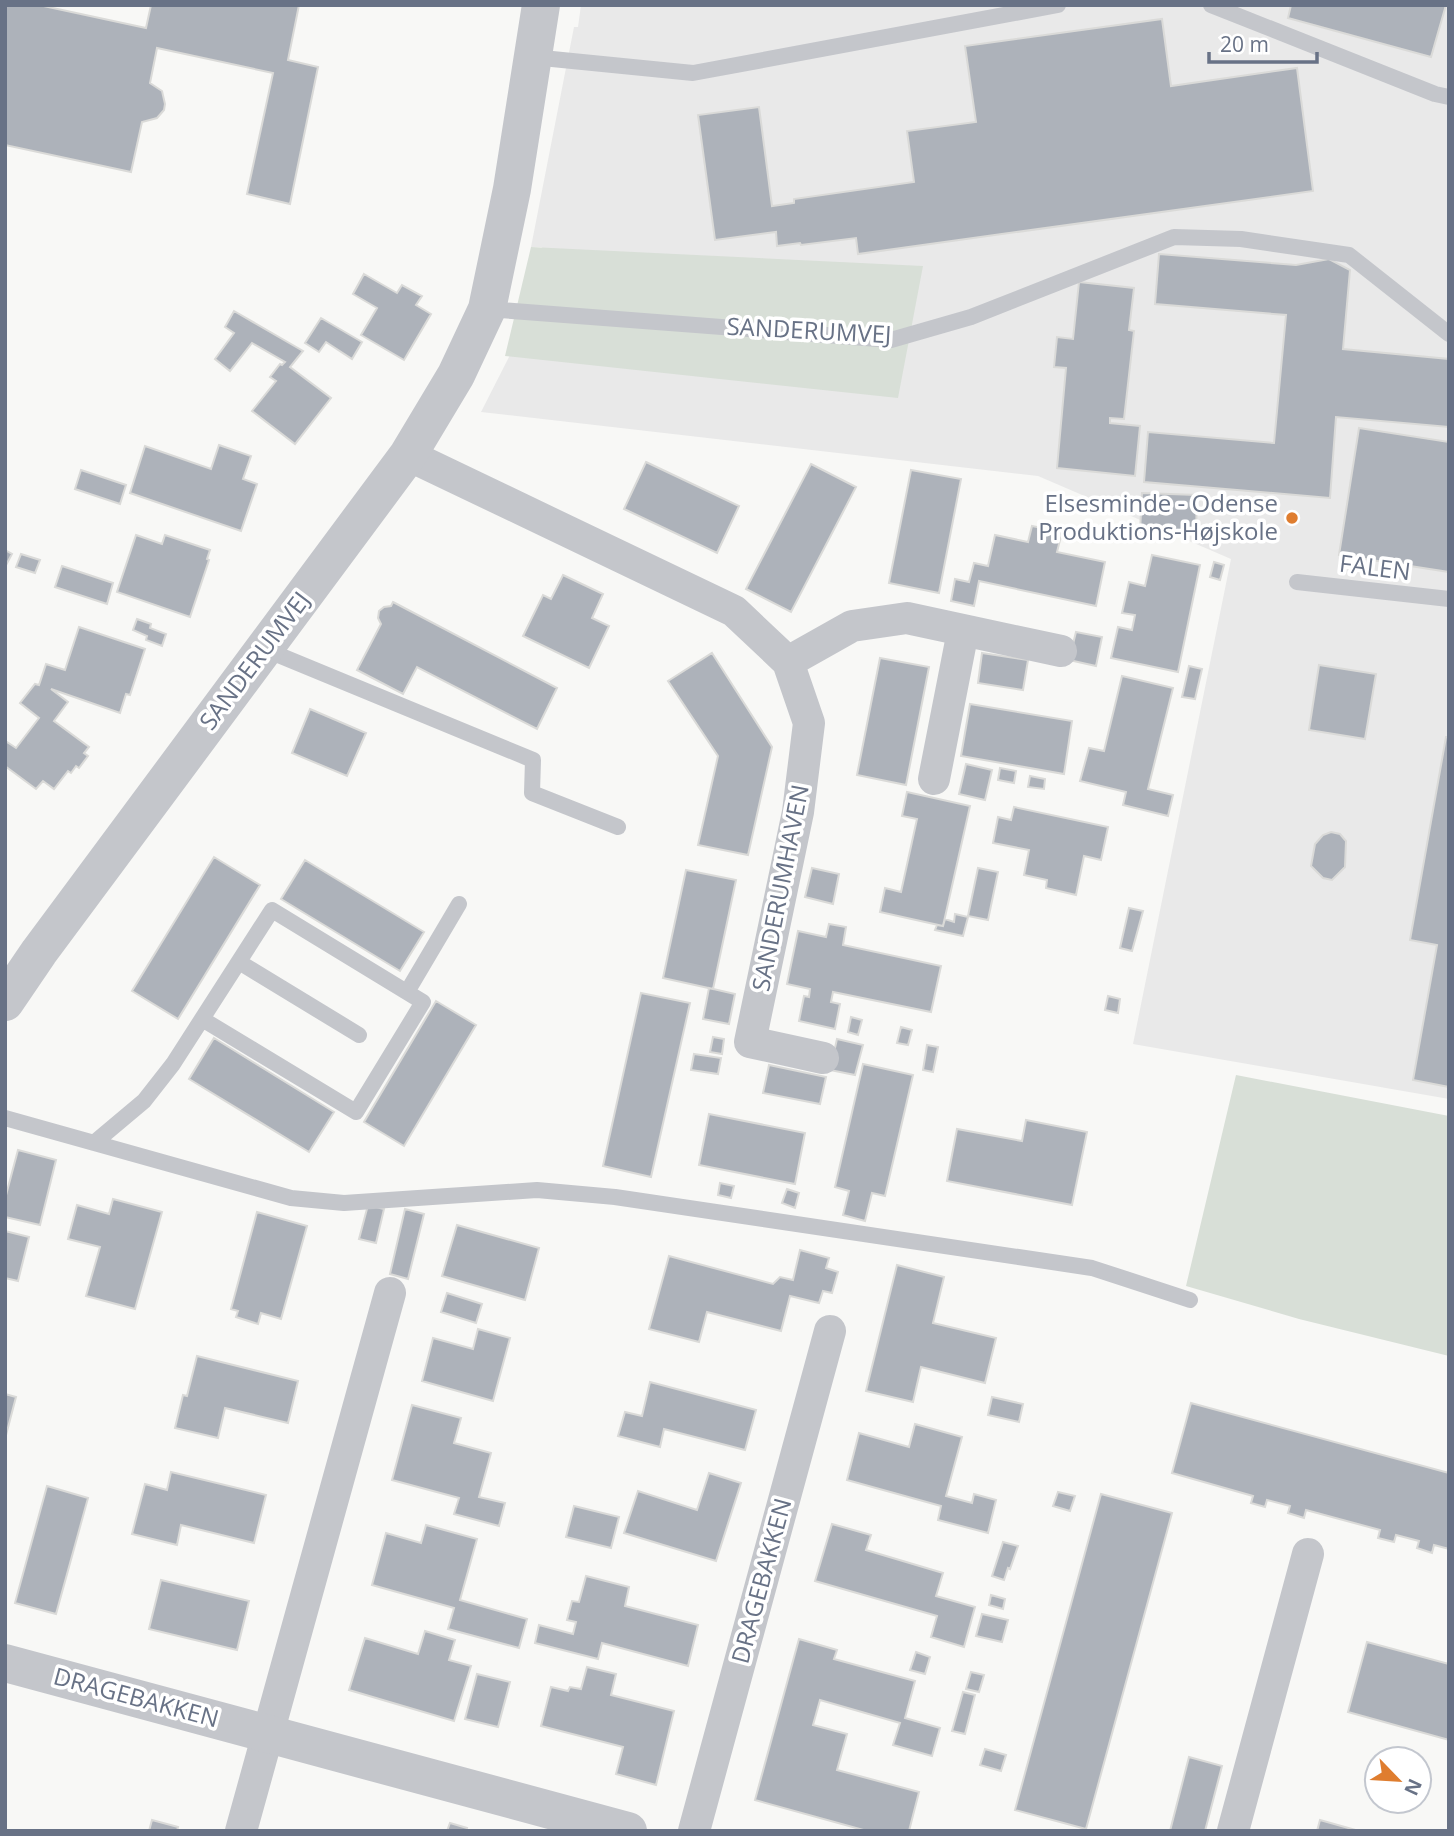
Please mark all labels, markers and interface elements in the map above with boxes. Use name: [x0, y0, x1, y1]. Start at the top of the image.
scale bar: [1209, 21, 1318, 65]
text: 20 m: [1220, 30, 1269, 58]
street label: SANDERUMVEJ: [726, 309, 892, 350]
place label: Elsesminde - Odense Produktions-Højskole: [1038, 486, 1278, 547]
marker: Elsesminde - Odense Produktions-Højskole: [1284, 510, 1300, 526]
street label: FALEN: [1338, 546, 1413, 587]
street label: SANDERUMVEJ: [191, 584, 317, 736]
street label: SANDERUMHAVEN: [743, 782, 816, 994]
street label: DRAGEBAKKEN: [723, 1494, 798, 1667]
street label: DRAGEBAKKEN: [50, 1659, 223, 1734]
north arrow: [1363, 1745, 1433, 1815]
text: N: [1398, 1775, 1428, 1800]

